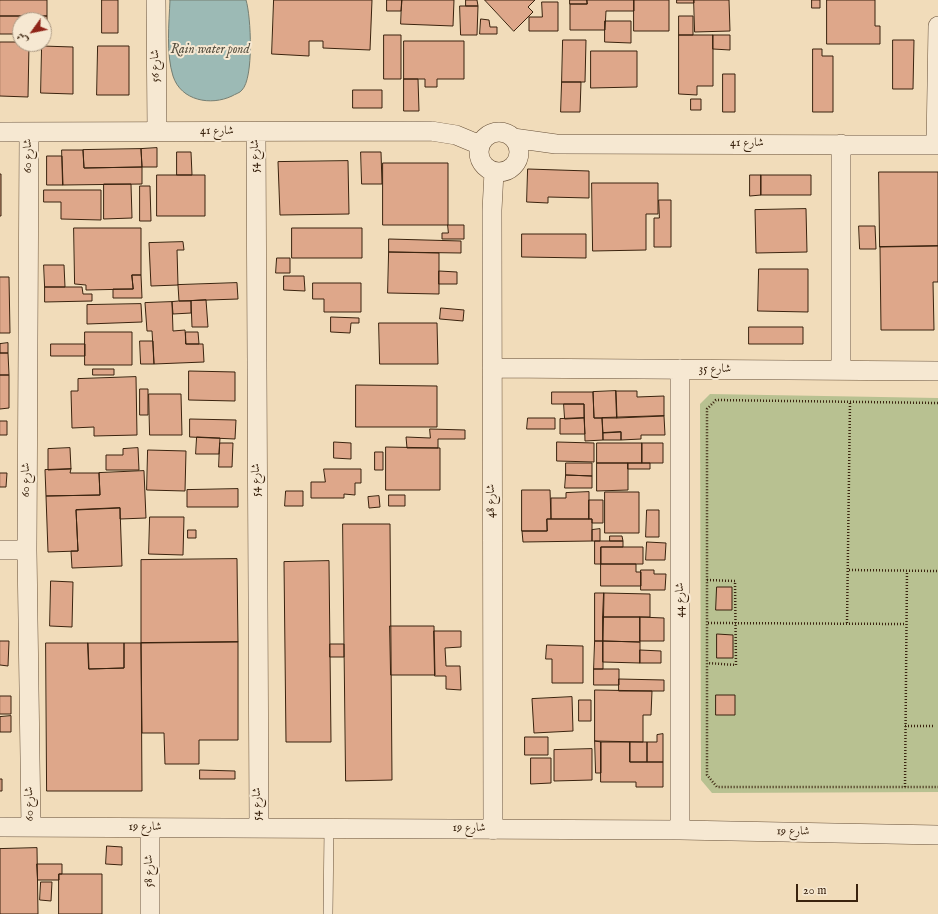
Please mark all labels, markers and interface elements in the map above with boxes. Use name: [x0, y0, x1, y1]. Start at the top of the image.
north arrow: [12, 12, 52, 52]
text: ش: [14, 30, 32, 46]
water label: Rain water pond: [170, 42, 250, 58]
street label: شارع 56: [149, 49, 163, 83]
street label: شارع 41: [200, 125, 234, 139]
street label: شارع 41: [730, 137, 764, 151]
street label: شارع 60: [22, 139, 36, 173]
street label: شارع 54: [249, 139, 263, 173]
street label: شارع 35: [699, 363, 731, 377]
street label: شارع 60: [20, 463, 34, 497]
street label: شارع 54: [250, 463, 264, 497]
street label: شارع 48: [485, 484, 499, 518]
street label: شارع 44: [674, 582, 688, 618]
street label: شارع 60: [23, 787, 37, 821]
street label: شارع 54: [251, 787, 265, 821]
street label: شارع 19: [128, 821, 162, 835]
street label: شارع 19: [452, 822, 486, 836]
street label: شارع 19: [776, 825, 810, 839]
street label: شارع 58: [143, 855, 157, 887]
scale bar: [798, 876, 860, 902]
text: 20 m: [803, 883, 826, 898]

